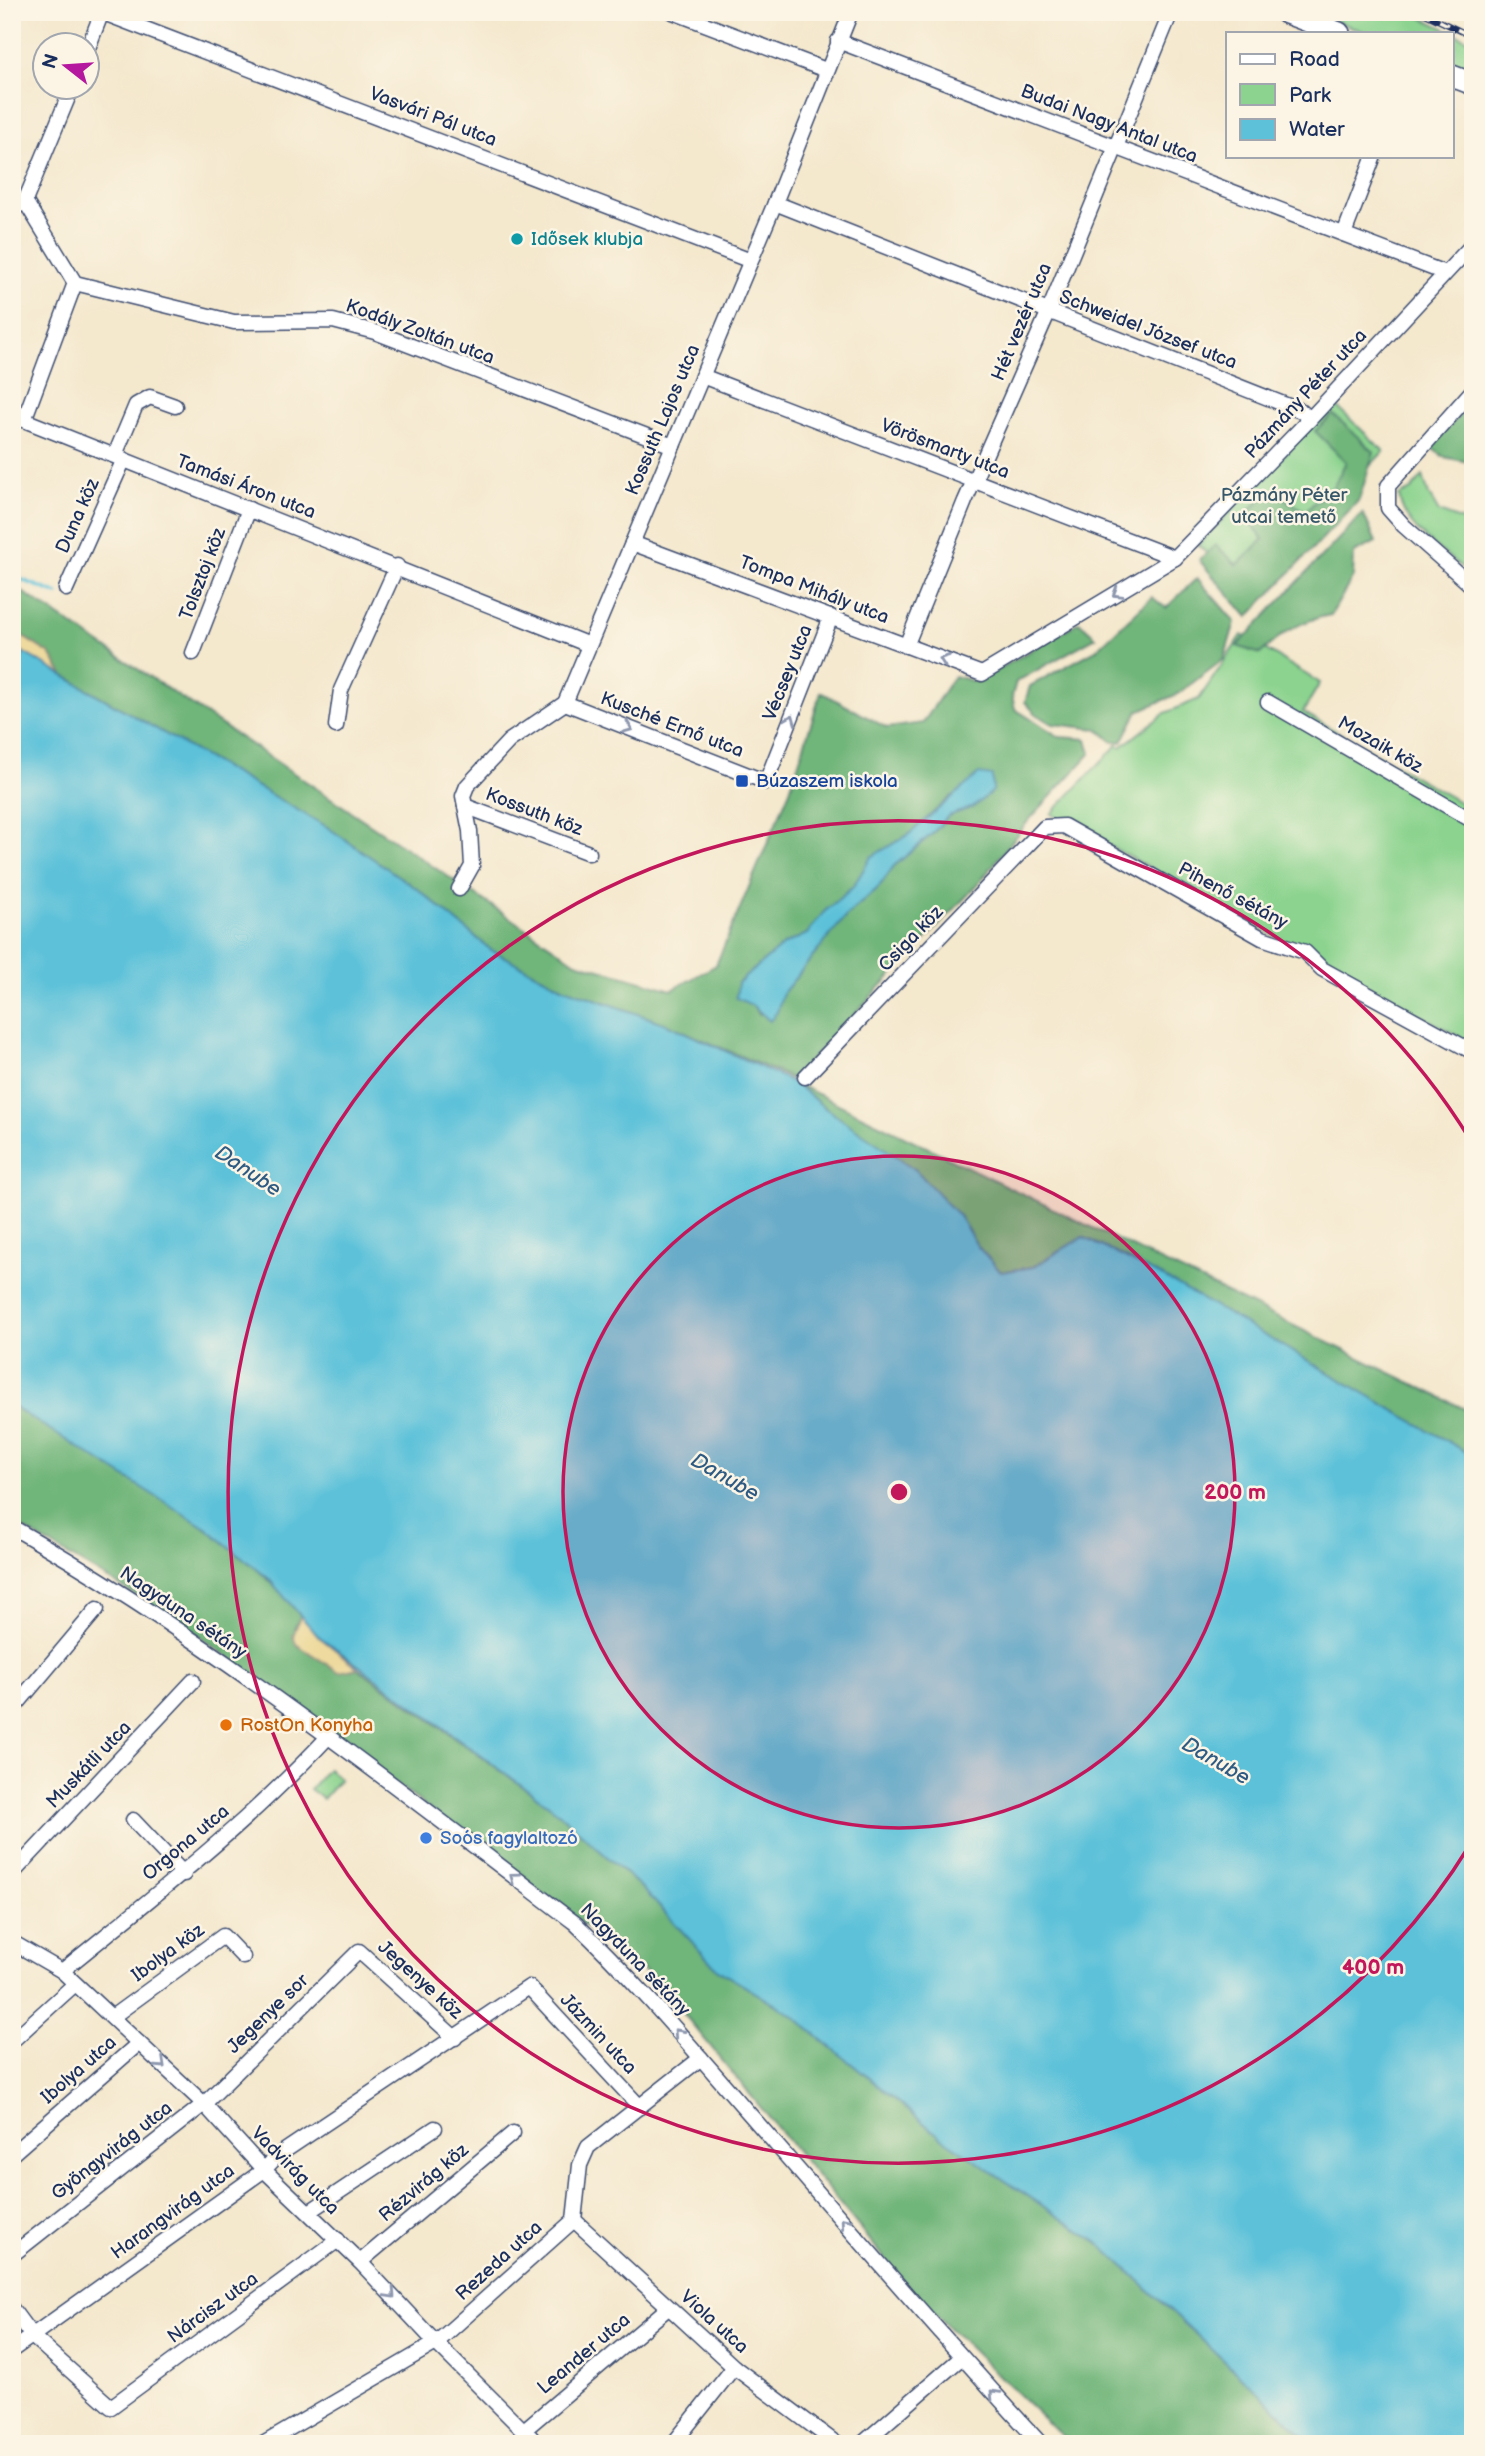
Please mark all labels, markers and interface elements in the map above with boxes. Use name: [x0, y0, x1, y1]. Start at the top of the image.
north arrow: [32, 32, 102, 102]
legend: [1226, 32, 1454, 158]
text: Road: [1289, 47, 1340, 72]
text: N: [38, 51, 64, 72]
street label: Budai Nagy Antal utca: [1017, 80, 1201, 168]
street label: Vasvári Pál utca: [366, 82, 500, 152]
text: Park: [1289, 83, 1332, 108]
text: Water: [1289, 117, 1345, 142]
place label: Idősek klubja: [531, 228, 643, 251]
marker: Idősek klubja: [509, 231, 525, 247]
street label: Hét vezér utca: [987, 260, 1057, 384]
street label: Schweidel József utca: [1056, 285, 1240, 375]
street label: Kodály Zoltán utca: [343, 294, 497, 370]
street label: Pázmány Péter utca: [1240, 325, 1372, 463]
street label: Kossuth Lajos utca: [621, 341, 705, 499]
street label: Vörösmarty utca: [877, 414, 1013, 484]
street label: Tamási Áron utca: [173, 449, 319, 524]
street label: Duna köz: [51, 474, 105, 557]
park label: Pázmány Péter utcai temető: [1221, 484, 1348, 529]
street label: Tolsztoj köz: [175, 524, 231, 623]
street label: Tompa Mihály utca: [736, 551, 892, 629]
one-way arrow: [1111, 585, 1124, 598]
street label: Vécsey utca: [758, 622, 818, 724]
one-way arrow: [939, 654, 951, 668]
street label: Kusché Ernő utca: [597, 687, 747, 763]
street label: Mozaik köz: [1333, 712, 1427, 779]
one-way arrow: [782, 713, 796, 725]
one-way arrow: [622, 720, 634, 734]
place label: Búzaszem iskola: [756, 770, 898, 793]
marker: Búzaszem iskola: [734, 773, 750, 789]
street label: Kossuth köz: [482, 783, 587, 841]
street label: Pihenő sétány: [1174, 858, 1292, 935]
street label: Csiga köz: [874, 901, 949, 977]
water label: Danube: [210, 1140, 286, 1202]
water label: Danube: [687, 1448, 763, 1506]
centre of rings: [887, 1480, 911, 1504]
text: 200 m: [1204, 1480, 1266, 1505]
street label: Nagyduna sétány: [115, 1562, 251, 1664]
place label: RostOn Konyha: [240, 1714, 373, 1737]
street label: Muskátli utca: [42, 1717, 136, 1813]
marker: RostOn Konyha: [218, 1717, 234, 1733]
water label: Danube: [1178, 1732, 1254, 1790]
street label: Orgona utca: [138, 1800, 234, 1886]
place label: Soós fagylaltozó: [440, 1827, 578, 1850]
marker: Soós fagylaltozó: [418, 1830, 434, 1846]
one-way arrow: [509, 1872, 522, 1885]
street label: Nagyduna sétány: [575, 1899, 695, 2022]
street label: Ibolya köz: [127, 1918, 210, 1987]
street label: Jegenye köz: [373, 1936, 468, 2025]
text: 400 m: [1342, 1955, 1404, 1980]
street label: Jegenye sor: [222, 1969, 314, 2059]
street label: Jázmin utca: [555, 1989, 641, 2079]
one-way arrow: [674, 2028, 686, 2041]
street label: Ibolya utca: [37, 2031, 121, 2109]
one-way arrow: [153, 2055, 166, 2068]
street label: Gyöngyvirág utca: [47, 2097, 177, 2205]
street label: Vadvirág utca: [246, 2122, 344, 2220]
street label: Rézvirág köz: [375, 2138, 474, 2227]
street label: Harangvirág utca: [107, 2159, 239, 2265]
street label: Rezeda utca: [451, 2216, 547, 2306]
one-way arrow: [841, 2218, 853, 2231]
street label: Nárcisz utca: [163, 2267, 263, 2349]
street label: Viola utca: [675, 2285, 753, 2359]
one-way arrow: [382, 2286, 395, 2299]
street label: Leander utca: [533, 2309, 635, 2399]
one-way arrow: [990, 2389, 1003, 2402]

